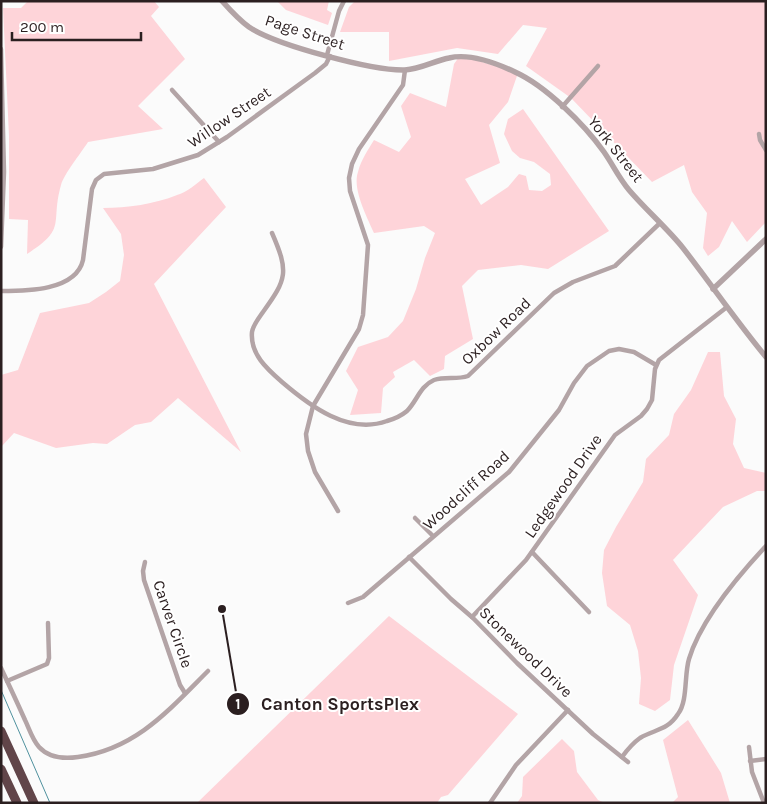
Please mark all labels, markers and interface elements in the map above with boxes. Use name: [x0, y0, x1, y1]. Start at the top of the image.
scale bar: [12, 10, 141, 42]
street label: Page Street: [263, 10, 347, 54]
text: 200 m: [20, 18, 64, 36]
street label: Willow Street: [184, 82, 274, 152]
street label: York Street: [584, 112, 648, 186]
street label: Oxbow Road: [457, 293, 535, 369]
street label: Ledgewood Drive: [520, 431, 606, 541]
street label: Woodcliff Road: [419, 446, 513, 534]
street label: Carver Circle: [149, 578, 197, 670]
street label: Stonewood Drive: [476, 603, 576, 701]
callout: Canton SportsPlex: [226, 687, 428, 720]
text: Canton SportsPlex: [261, 693, 419, 715]
text: 1: [235, 695, 241, 713]

